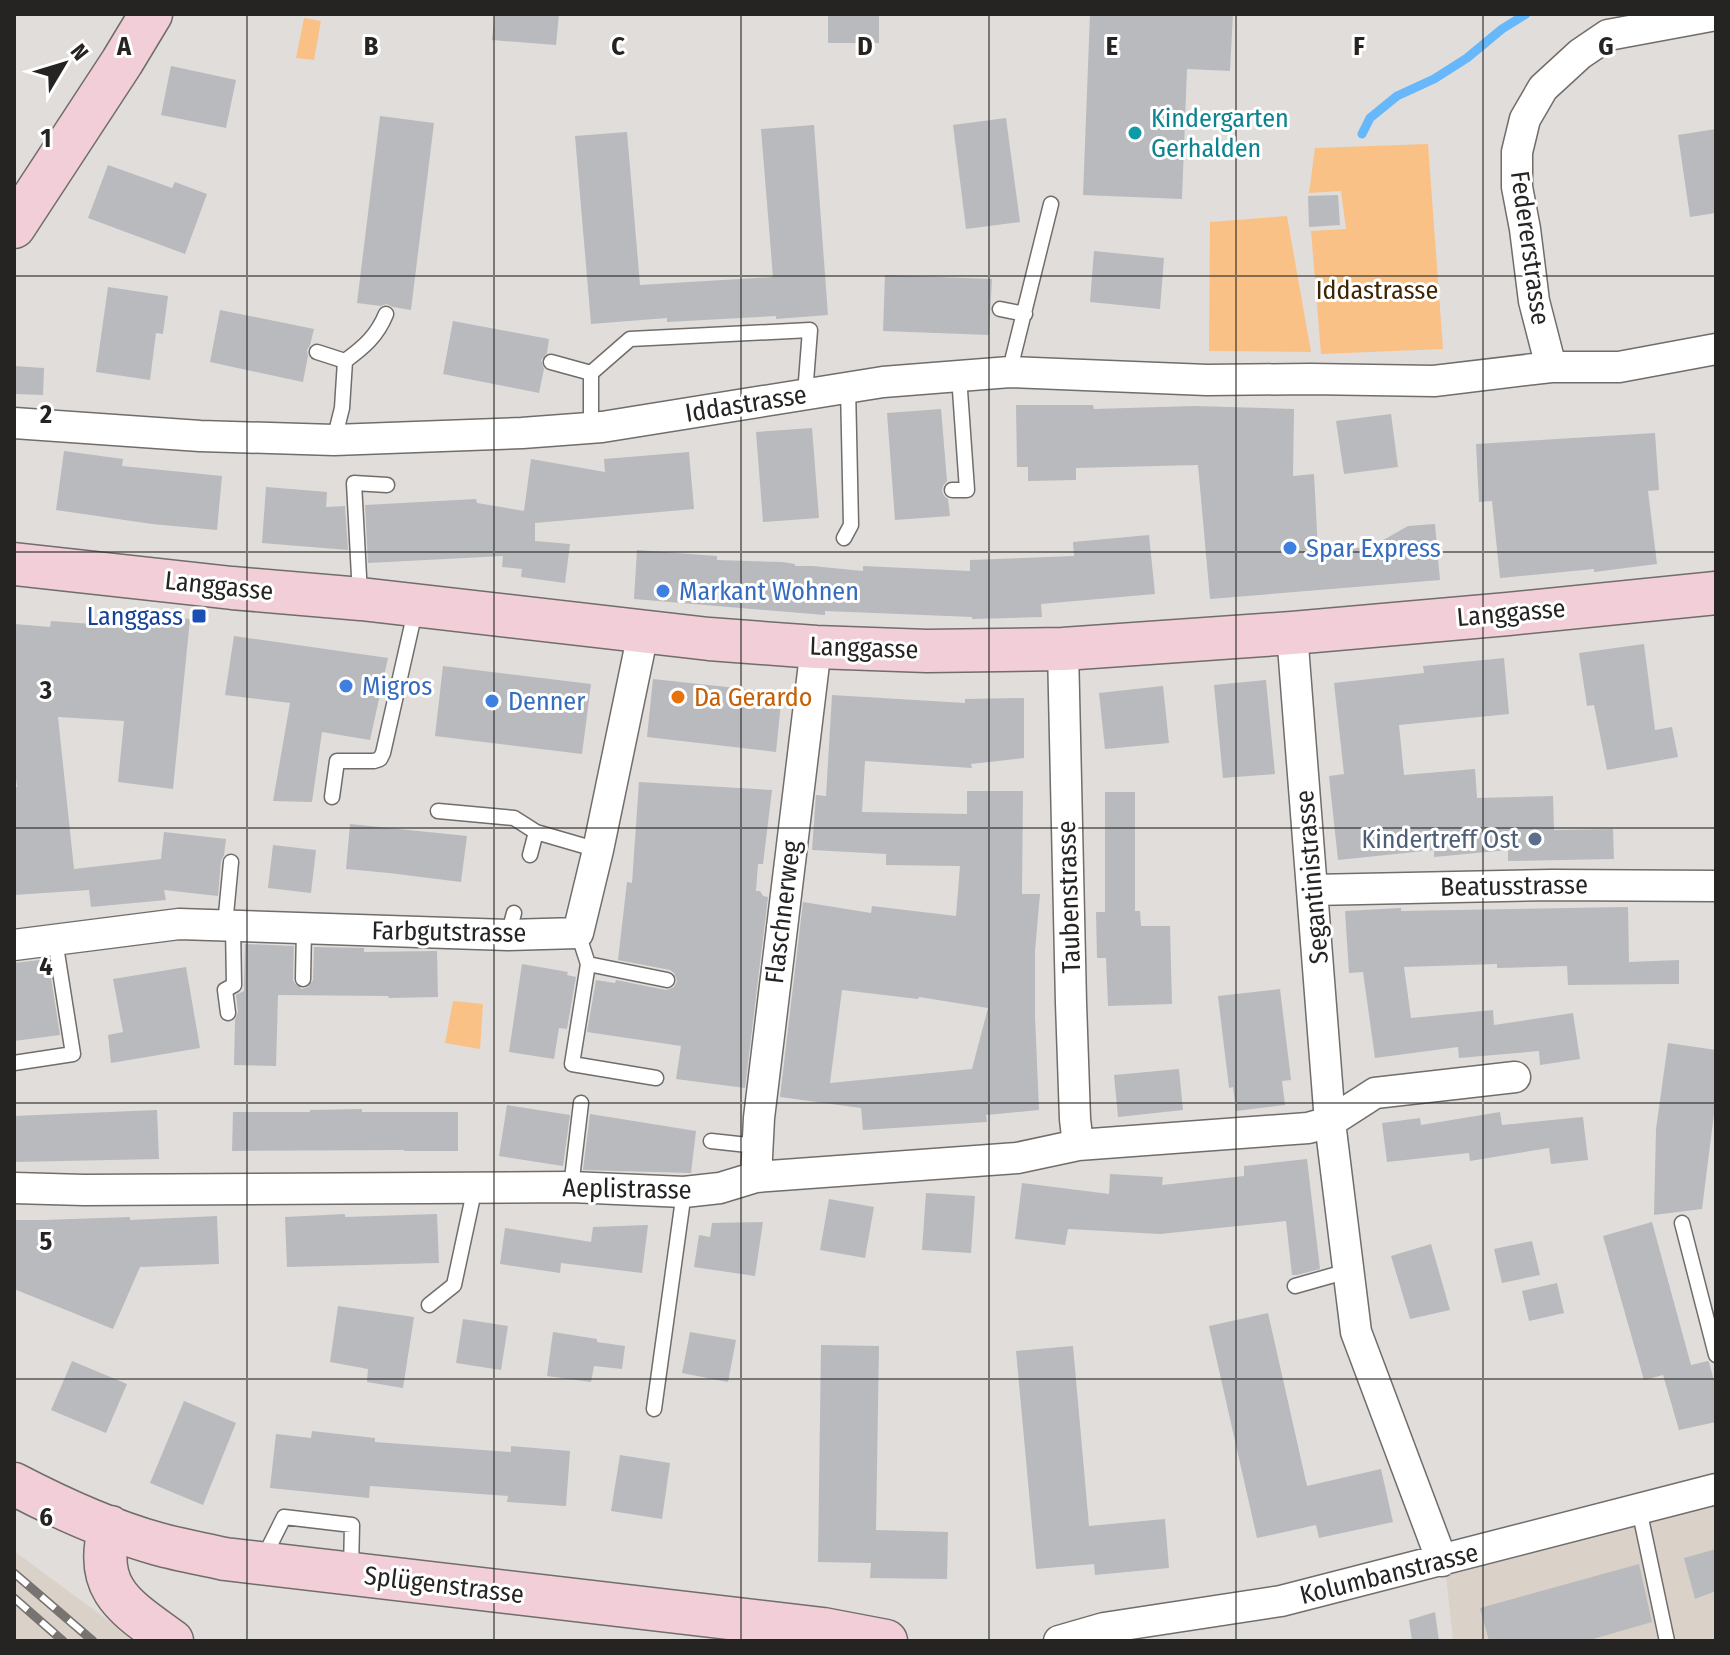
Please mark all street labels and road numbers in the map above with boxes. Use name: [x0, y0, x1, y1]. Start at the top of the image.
street label: Federerstrasse: [1504, 169, 1556, 327]
street label: Iddastrasse: [683, 379, 809, 429]
street label: Langgasse: [163, 565, 275, 607]
street label: Langgasse: [1455, 593, 1567, 633]
street label: Langgasse: [809, 631, 919, 665]
street label: Segantinistrasse: [1289, 789, 1335, 965]
street label: Taubenstrasse: [1051, 820, 1087, 974]
street label: Flaschnerweg: [759, 838, 807, 985]
street label: Beatusstrasse: [1440, 869, 1588, 903]
street label: Farbgutstrasse: [371, 915, 527, 949]
street label: Aeplistrasse: [562, 1172, 692, 1206]
street label: Kolumbanstrasse: [1297, 1537, 1481, 1611]
street label: Splügenstrasse: [362, 1560, 526, 1610]

